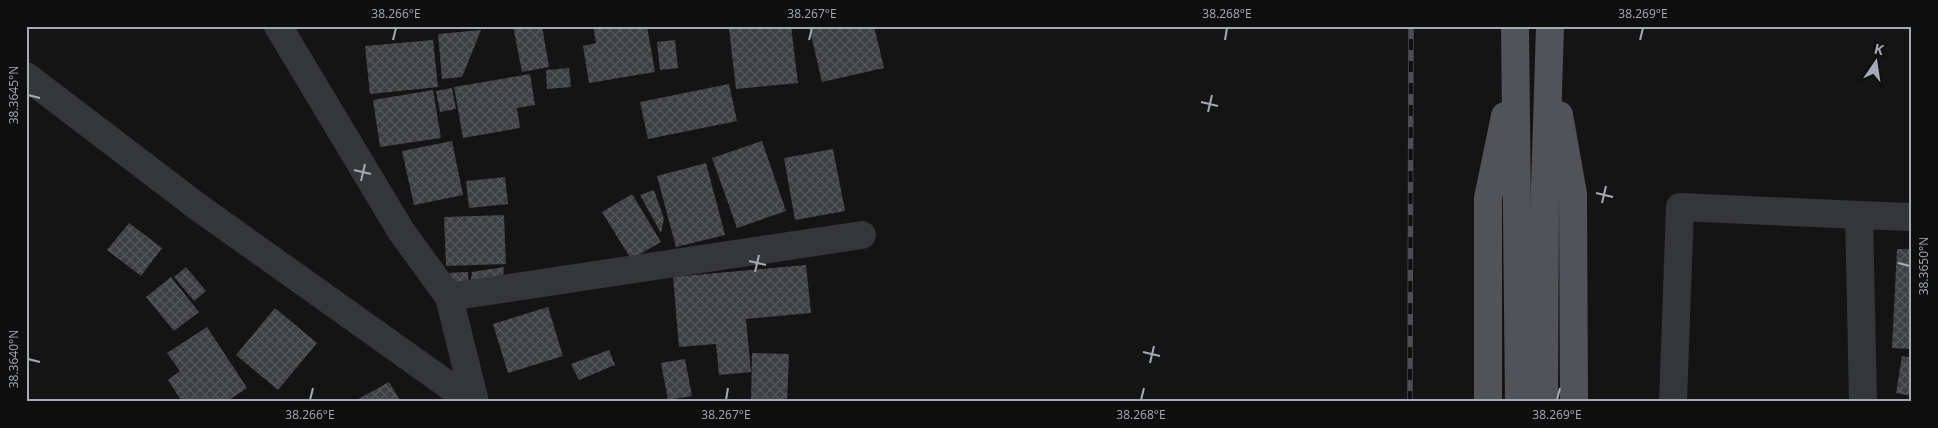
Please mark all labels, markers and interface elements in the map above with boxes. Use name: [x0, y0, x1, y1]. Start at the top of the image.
text: 38.266°E: [371, 5, 421, 22]
text: 38.267°E: [787, 5, 837, 22]
text: 38.268°E: [1202, 5, 1252, 22]
text: 38.269°E: [1618, 5, 1668, 22]
north arrow: [1850, 38, 1900, 88]
text: K: [1872, 39, 1886, 59]
text: 38.3645°N: [5, 66, 22, 124]
text: 38.3650°N: [1915, 237, 1932, 295]
text: 38.3640°N: [5, 330, 22, 388]
text: 38.266°E: [285, 406, 335, 423]
text: 38.267°E: [701, 406, 751, 423]
text: 38.268°E: [1116, 406, 1166, 423]
text: 38.269°E: [1532, 406, 1582, 423]

